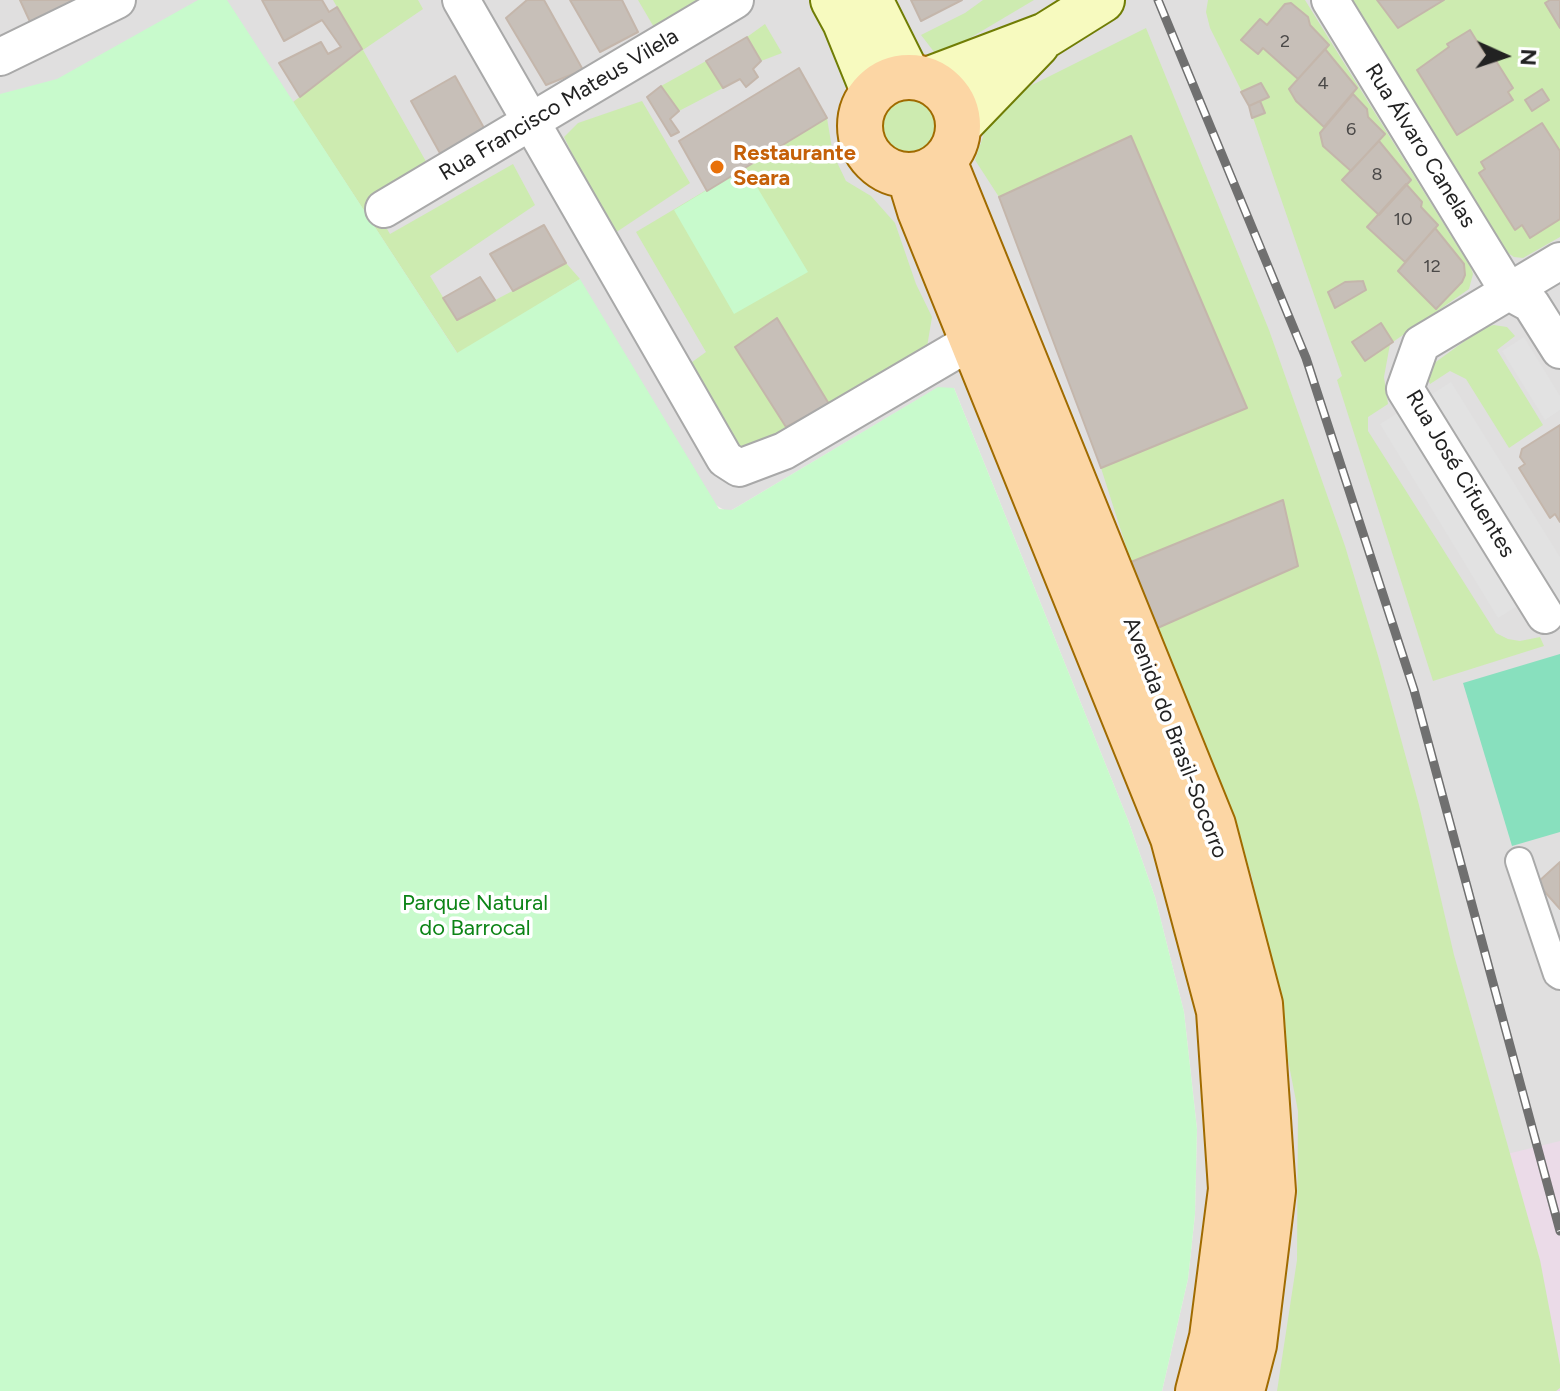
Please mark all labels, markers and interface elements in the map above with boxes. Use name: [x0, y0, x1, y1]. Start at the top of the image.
north arrow: [1464, 16, 1544, 96]
street label: Rua Francisco Mateus Vilela: [435, 23, 683, 187]
house number: 2: [1280, 31, 1290, 53]
text: N: [1515, 48, 1542, 66]
street label: Rua Álvaro Canelas: [1359, 59, 1481, 233]
house number: 4: [1317, 73, 1329, 95]
house number: 6: [1346, 119, 1356, 141]
place label: Restaurante Seara: [733, 141, 856, 192]
marker: Restaurante Seara: [708, 158, 726, 176]
house number: 8: [1371, 164, 1383, 186]
house number: 10: [1394, 209, 1412, 231]
house number: 12: [1423, 256, 1441, 278]
street label: Rua José Cifuentes: [1400, 385, 1520, 563]
street label: Avenida do Brasil-Socorro: [1117, 614, 1233, 862]
park label: Parque Natural do Barrocal: [402, 891, 548, 942]

